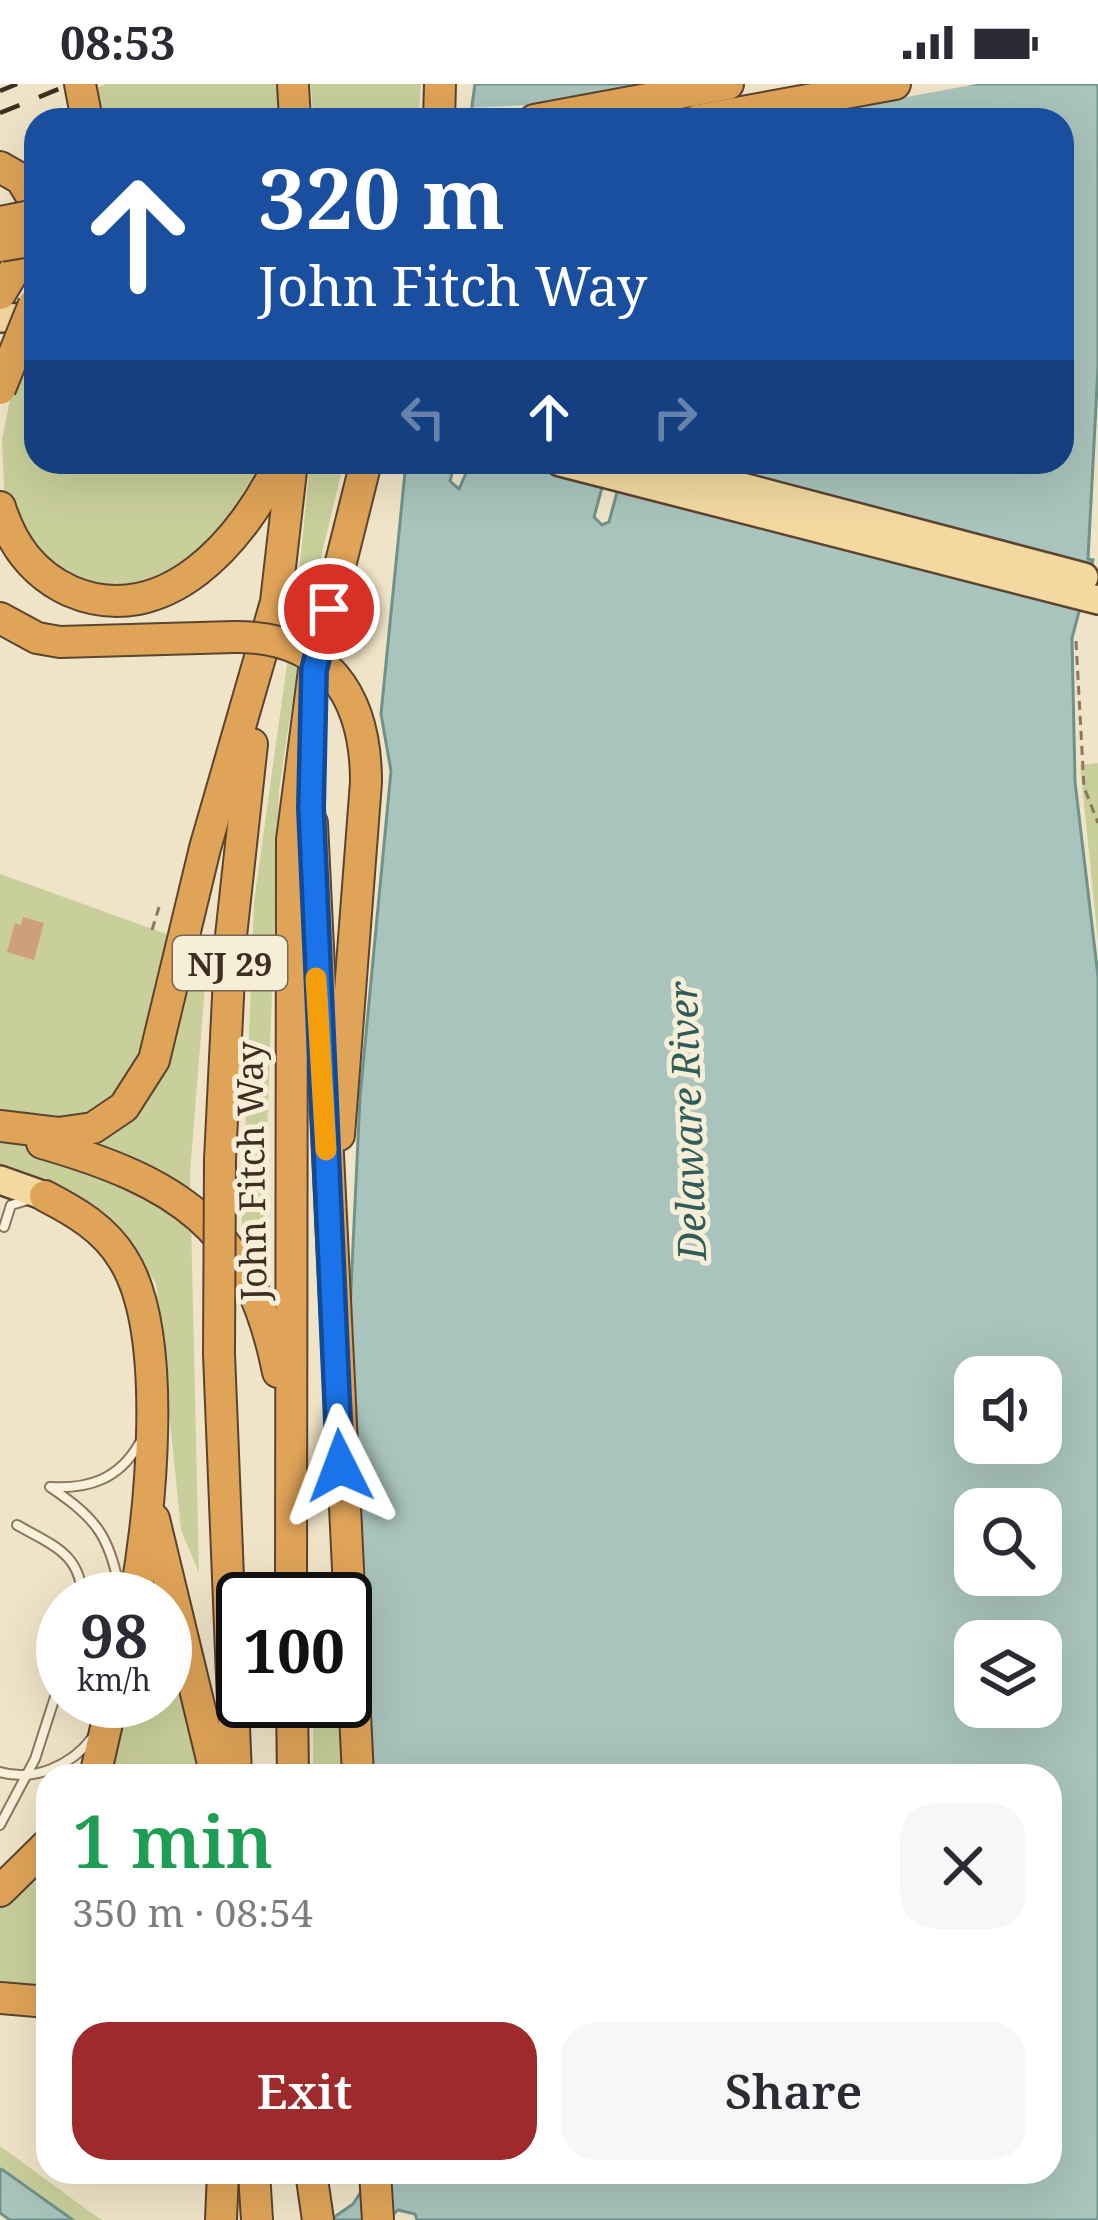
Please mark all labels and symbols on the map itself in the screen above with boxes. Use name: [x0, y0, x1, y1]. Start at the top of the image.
pin: [278, 558, 380, 660]
road number: NJ 29: [173, 936, 287, 990]
water label: Delaware River: [655, 980, 717, 1263]
street label: John Fitch Way: [224, 1040, 278, 1302]
position arrow: [277, 1403, 403, 1529]
speed limit sign: 100: [216, 1572, 372, 1728]

